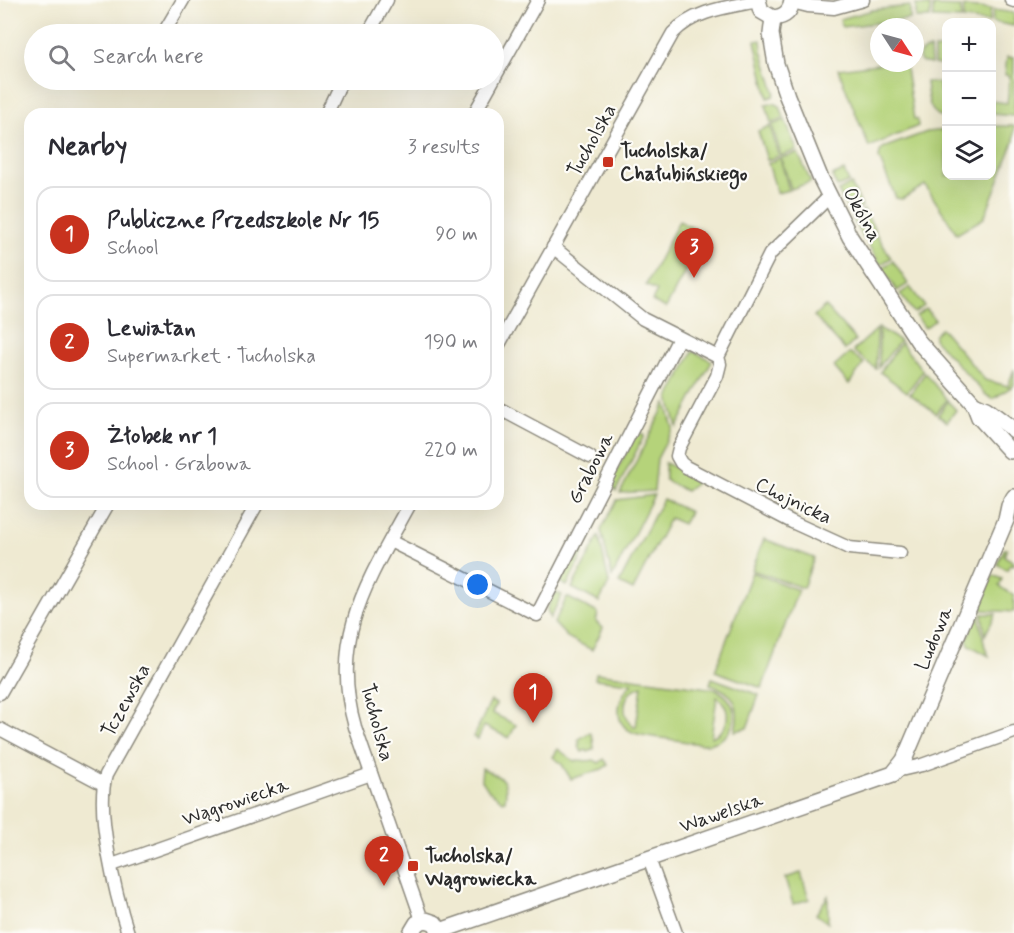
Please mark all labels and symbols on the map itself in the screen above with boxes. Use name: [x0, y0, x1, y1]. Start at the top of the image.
north arrow: [870, 18, 924, 72]
street label: Tucholska: [561, 99, 623, 182]
place label: Tucholska/ Chałubińskiego: [620, 138, 748, 190]
marker: Tucholska/ Chałubińskiego: [601, 155, 615, 169]
street label: Okólna: [836, 183, 888, 247]
pin: 3: [674, 228, 714, 278]
street label: Grabowa: [562, 428, 621, 509]
street label: Chojnicka: [751, 471, 836, 531]
your location: [463, 570, 492, 599]
street label: Ludowa: [909, 602, 960, 675]
street label: Tczewska: [95, 659, 158, 742]
pin: 1: [514, 674, 552, 723]
street label: Tucholska: [353, 681, 400, 764]
street label: Wągrowiecka: [179, 771, 293, 833]
street label: Wawelska: [676, 786, 768, 840]
pin: 2: [364, 836, 404, 886]
place label: Tucholska/ Wągrowiecka: [424, 843, 537, 893]
marker: Tucholska/ Wągrowiecka: [406, 859, 420, 873]

